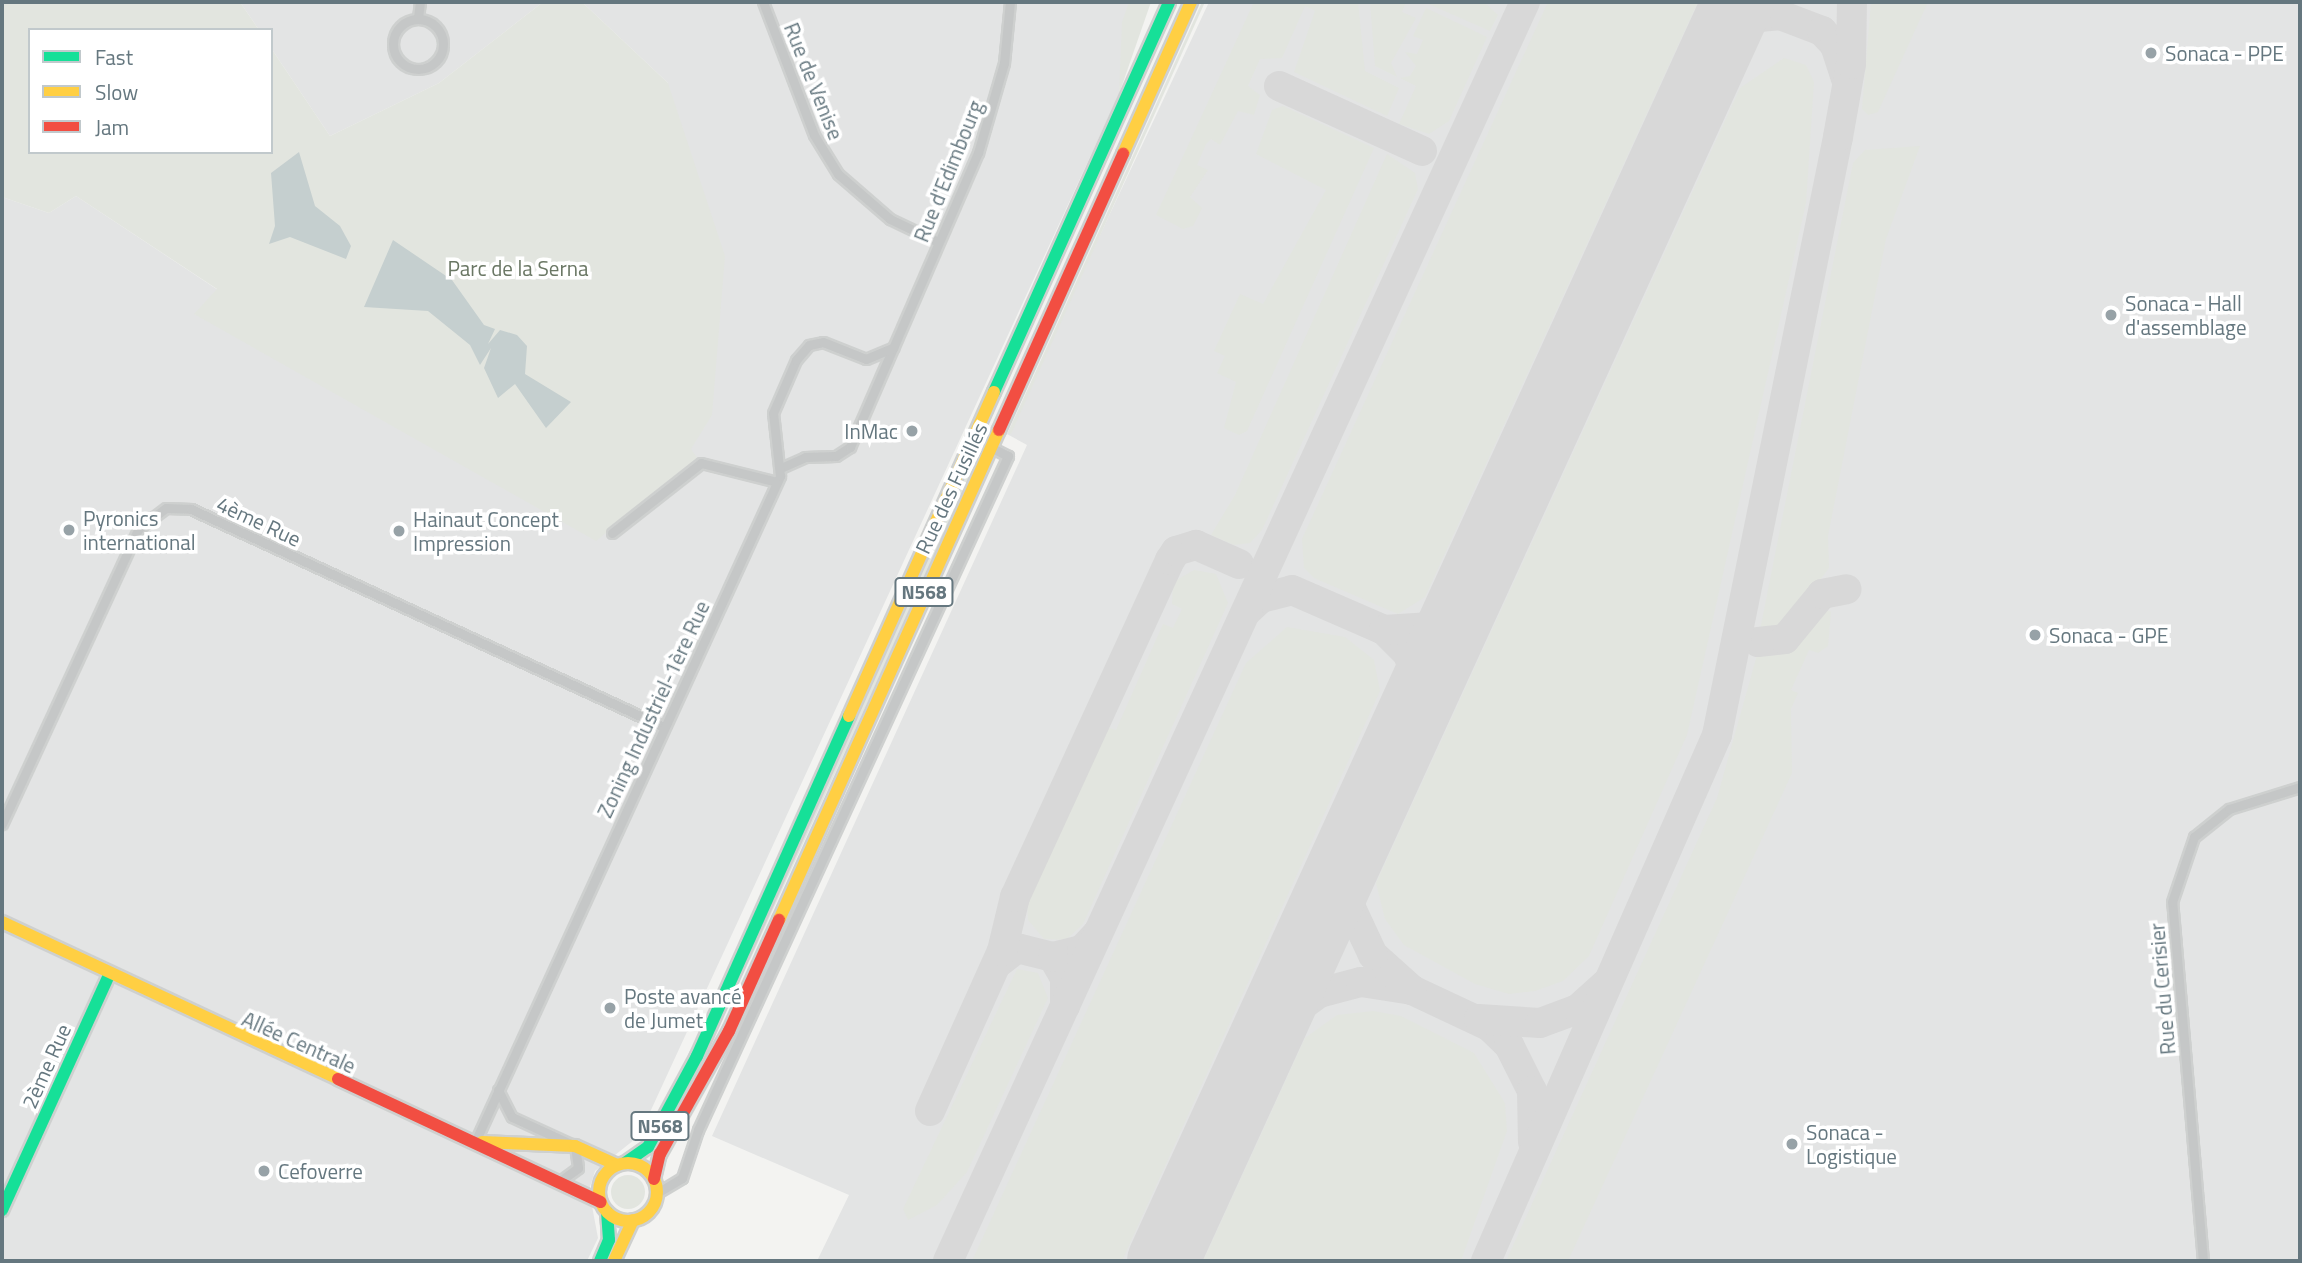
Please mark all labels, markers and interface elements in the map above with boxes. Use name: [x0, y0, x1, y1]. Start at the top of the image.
street label: Rue de Venise: [779, 19, 849, 143]
legend: [28, 28, 273, 154]
place label: Sonaca - PPE: [2165, 40, 2284, 66]
text: Fast: [95, 41, 133, 73]
marker: Sonaca - PPE: [2143, 45, 2159, 61]
text: Slow: [95, 76, 138, 108]
street label: Rue d'Edimbourg: [908, 96, 988, 246]
text: Jam: [95, 111, 129, 143]
park label: Parc de la Serna: [447, 255, 589, 281]
place label: Sonaca - Hall d'assemblage: [2125, 290, 2247, 340]
marker: Sonaca - Hall d'assemblage: [2103, 307, 2119, 323]
place label: InMac: [844, 418, 898, 444]
street label: Rue des Fusillés: [910, 419, 992, 557]
marker: InMac: [904, 423, 920, 439]
street label: 4ème Rue: [213, 491, 305, 551]
place label: Pyronics international: [83, 505, 196, 555]
place label: Hainaut Concept Impression: [413, 506, 559, 556]
marker: Pyronics international: [61, 522, 77, 538]
marker: Hainaut Concept Impression: [391, 523, 407, 539]
road number: N568: [894, 576, 954, 608]
street label: Zoning Industriel-1ère Rue: [592, 597, 714, 821]
place label: Sonaca - GPE: [2049, 622, 2168, 648]
marker: Sonaca - GPE: [2027, 627, 2043, 643]
street label: Rue du Cerisier: [2144, 922, 2180, 1056]
place label: Poste avancé de Jumet: [624, 983, 742, 1033]
marker: Poste avancé de Jumet: [602, 1000, 618, 1016]
street label: Allée Centrale: [238, 1006, 360, 1078]
street label: 2ème Rue: [16, 1020, 76, 1112]
road number: N568: [630, 1110, 690, 1142]
place label: Sonaca - Logistique: [1806, 1119, 1897, 1169]
marker: Sonaca - Logistique: [1784, 1136, 1800, 1152]
place label: Cefoverre: [278, 1158, 363, 1184]
marker: Cefoverre: [256, 1163, 272, 1179]

